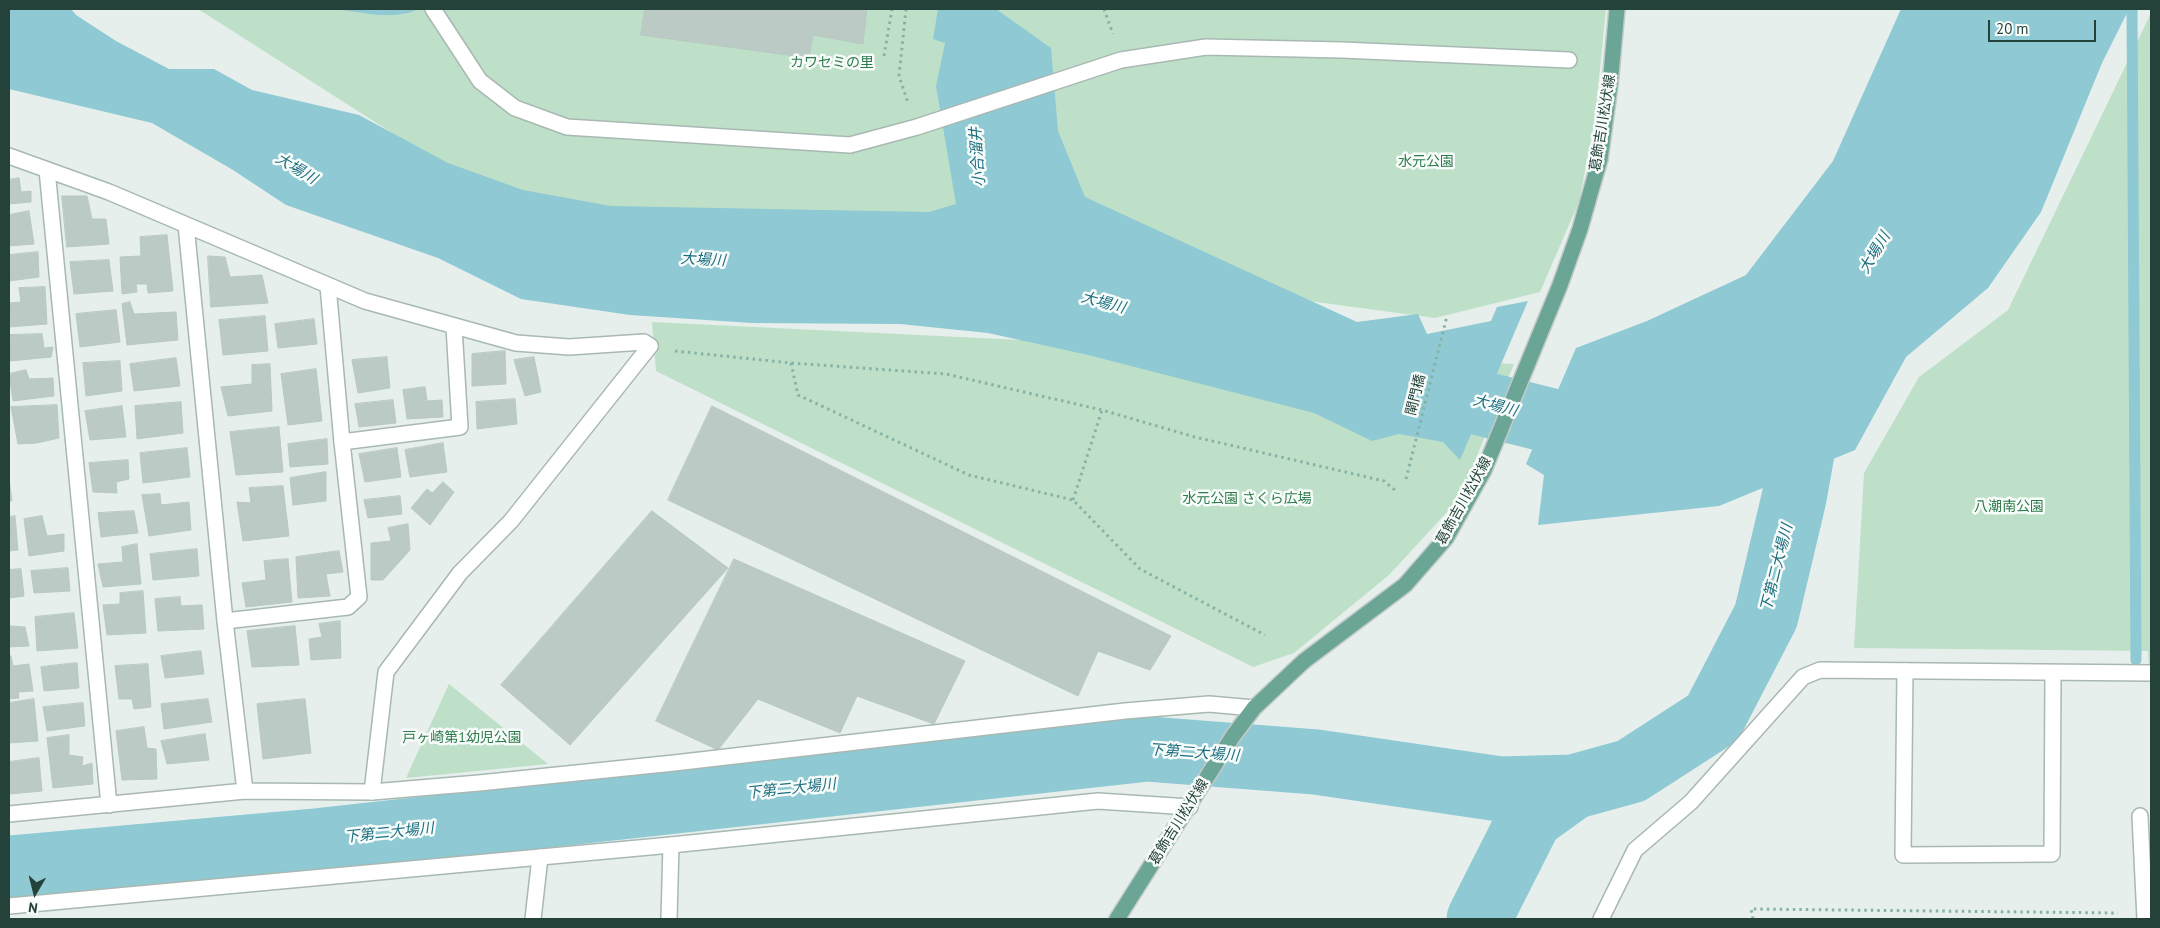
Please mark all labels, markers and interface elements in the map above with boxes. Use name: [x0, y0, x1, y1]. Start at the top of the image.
scale bar: [1990, 10, 2098, 42]
text: 20 m: [1996, 19, 2029, 38]
park label: カワセミの里: [790, 55, 874, 71]
street label: 葛飾吉川松伏線: [1587, 73, 1619, 173]
water label: 小合溜井: [967, 126, 989, 188]
water label: 大場川: [272, 150, 320, 188]
park label: 水元公園: [1398, 154, 1454, 170]
water label: 大場川: [1856, 229, 1894, 277]
water label: 大場川: [680, 250, 726, 270]
water label: 大場川: [1079, 288, 1127, 318]
street label: 閘門橋: [1403, 373, 1429, 417]
water label: 大場川: [1471, 391, 1519, 421]
street label: 葛飾吉川松伏線: [1433, 454, 1495, 548]
park label: 水元公園 さくら広場: [1182, 491, 1312, 507]
park label: 八潮南公園: [1974, 499, 2044, 515]
water label: 下第二大場川: [1757, 522, 1797, 614]
park label: 戸ヶ崎第1幼児公園: [402, 730, 522, 746]
water label: 下第二大場川: [1148, 741, 1240, 765]
water label: 下第二大場川: [745, 775, 837, 803]
street label: 葛飾吉川松伏線: [1146, 776, 1212, 868]
water label: 下第二大場川: [343, 819, 435, 847]
north arrow: [10, 868, 60, 918]
text: N: [27, 898, 39, 917]

